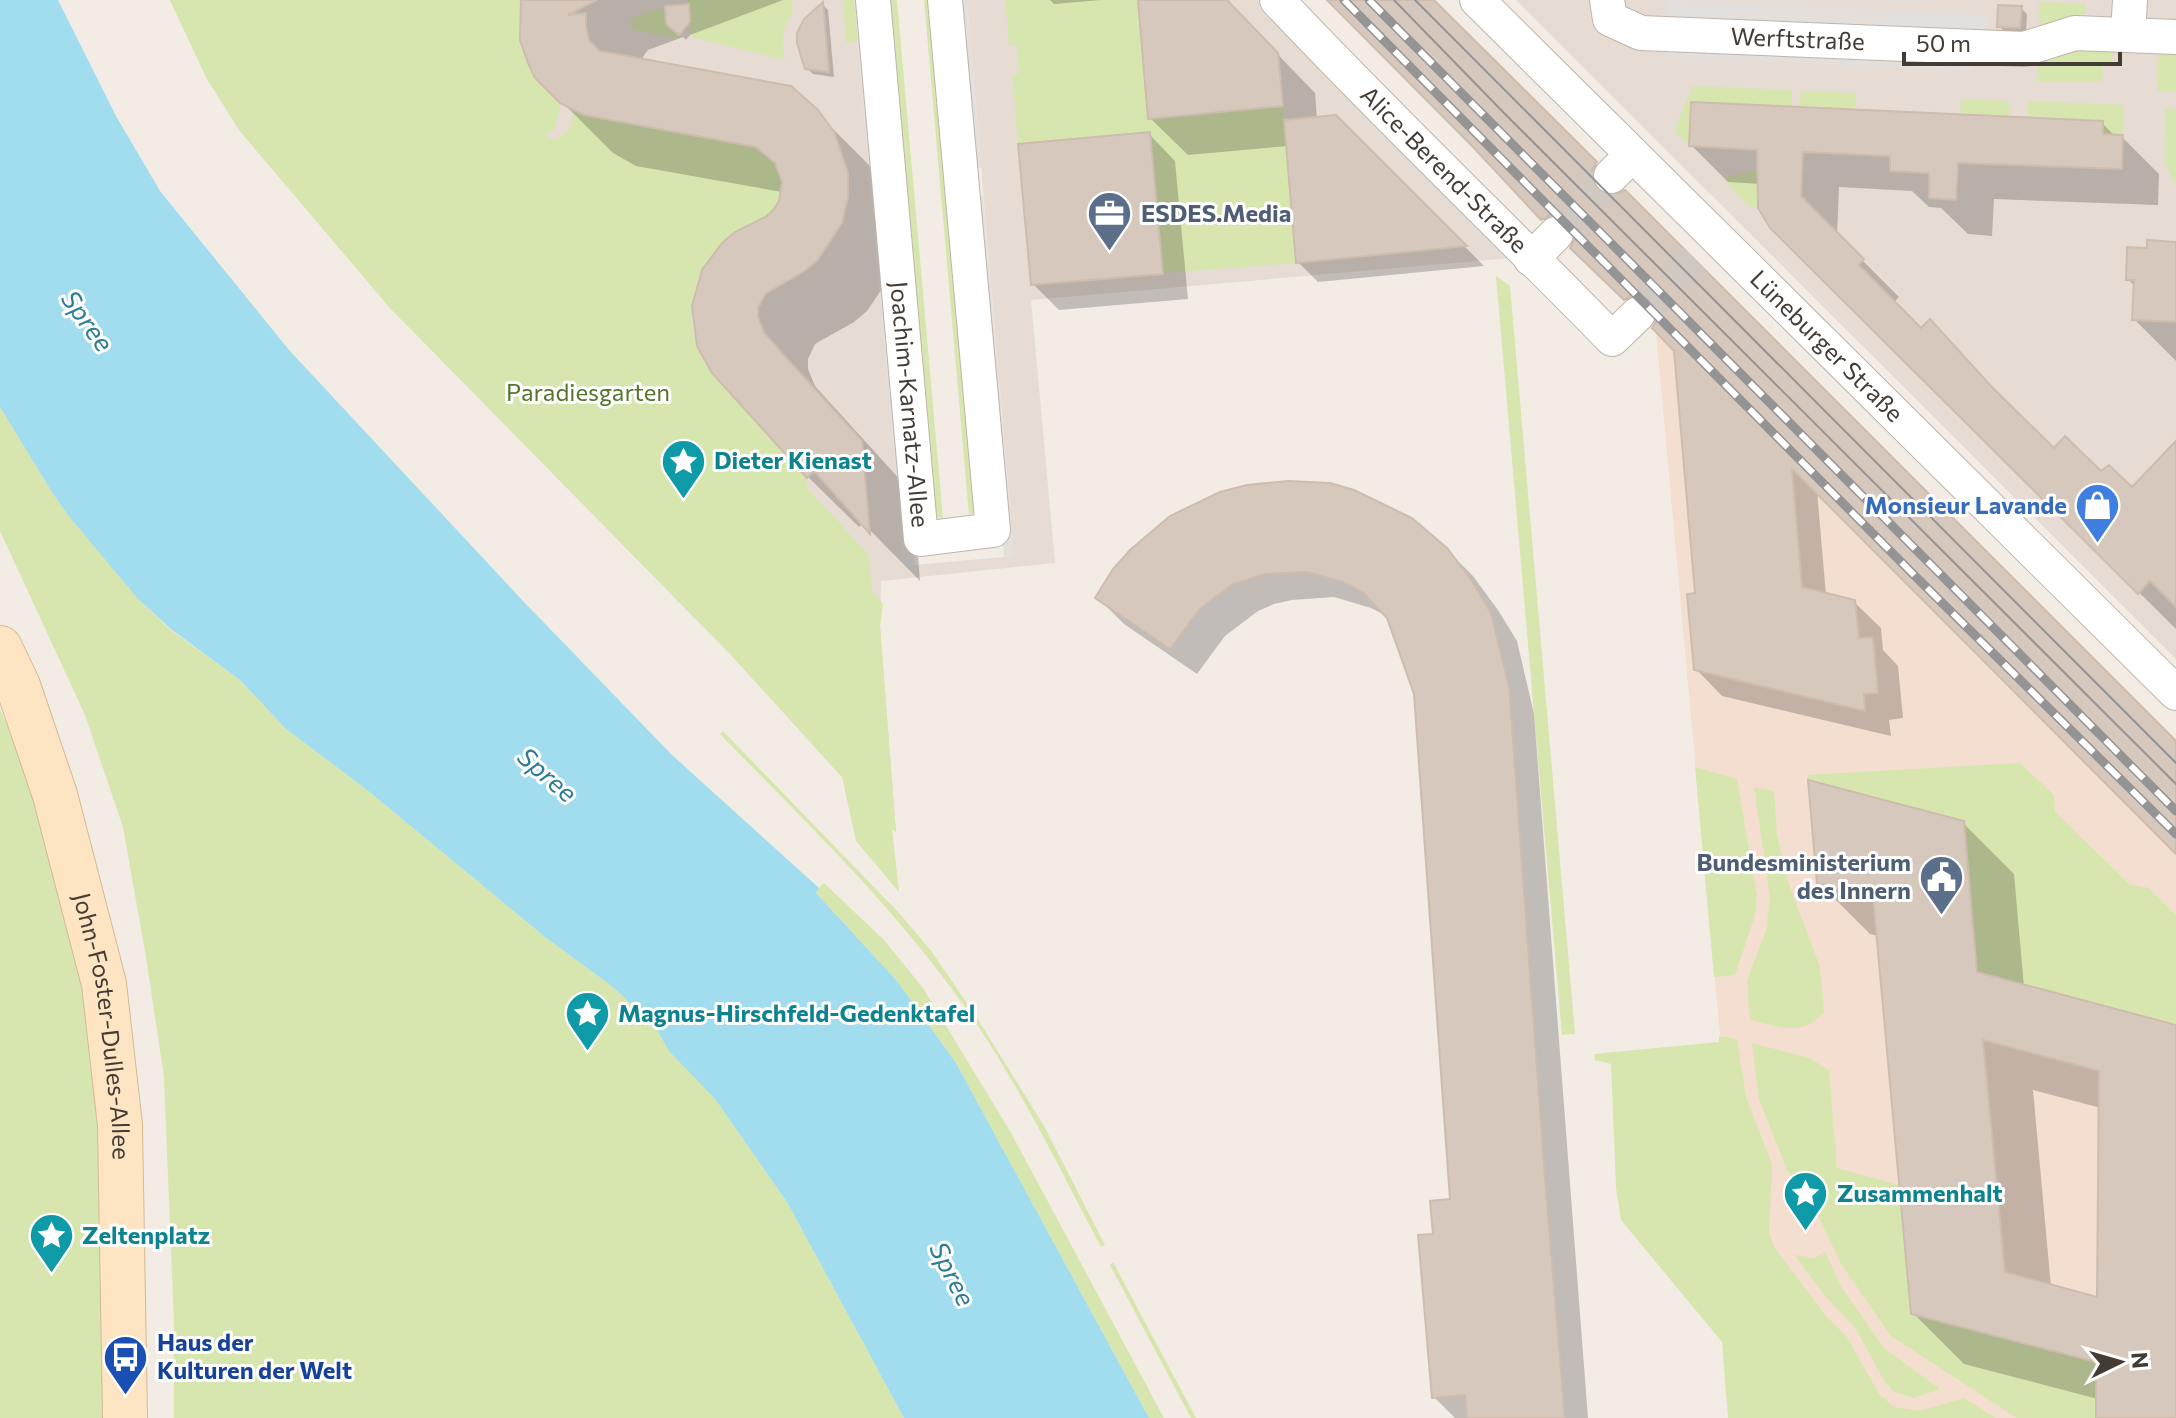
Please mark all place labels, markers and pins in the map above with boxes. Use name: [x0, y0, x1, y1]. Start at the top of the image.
office icon: ESDES.Media: [1086, 190, 1134, 253]
place label: ESDES.Media: [1141, 198, 1291, 227]
place icon: Dieter Kienast: [659, 437, 707, 500]
place label: Dieter Kienast: [714, 445, 872, 474]
shop icon: Monsieur Lavande: [2074, 482, 2122, 545]
place label: Monsieur Lavande: [1865, 490, 2067, 519]
place label: Bundesministerium des Innern: [1697, 847, 1911, 904]
public building icon: Bundesministerium des Innern: [1918, 853, 1966, 916]
place icon: Magnus-Hirschfeld-Gedenktafel: [563, 990, 611, 1053]
place label: Magnus-Hirschfeld-Gedenktafel: [618, 998, 975, 1027]
place icon: Zusammenhalt: [1782, 1170, 1830, 1233]
place label: Zusammenhalt: [1837, 1178, 2003, 1207]
place icon: Zeltenplatz: [27, 1212, 75, 1275]
place label: Zeltenplatz: [82, 1220, 210, 1249]
place label: Haus der Kulturen der Welt: [157, 1327, 352, 1384]
bus stop icon: Haus der Kulturen der Welt: [102, 1333, 150, 1396]

